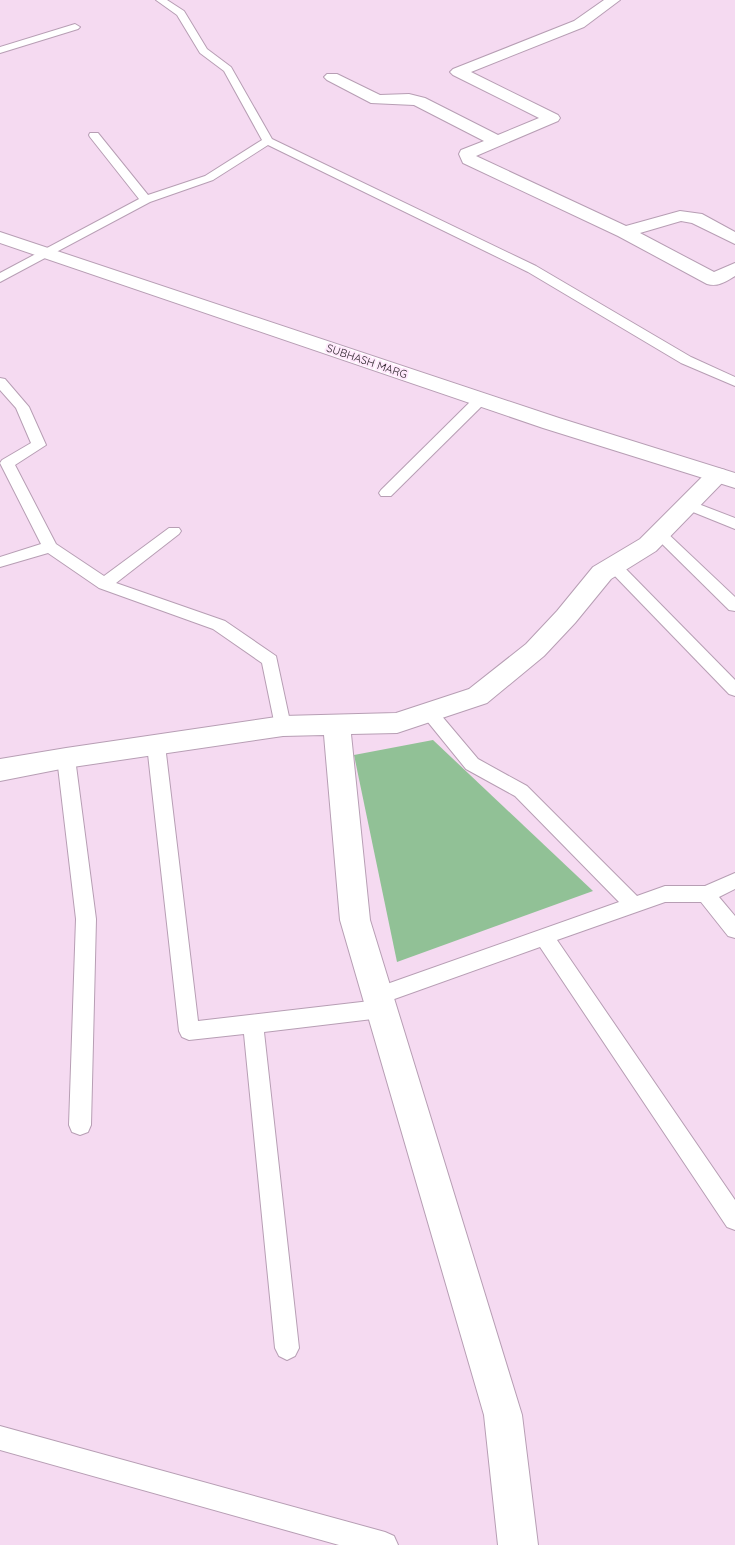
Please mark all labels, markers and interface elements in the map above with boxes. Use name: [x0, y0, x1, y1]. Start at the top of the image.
street label: SUBHASH MARG: [325, 341, 409, 381]

